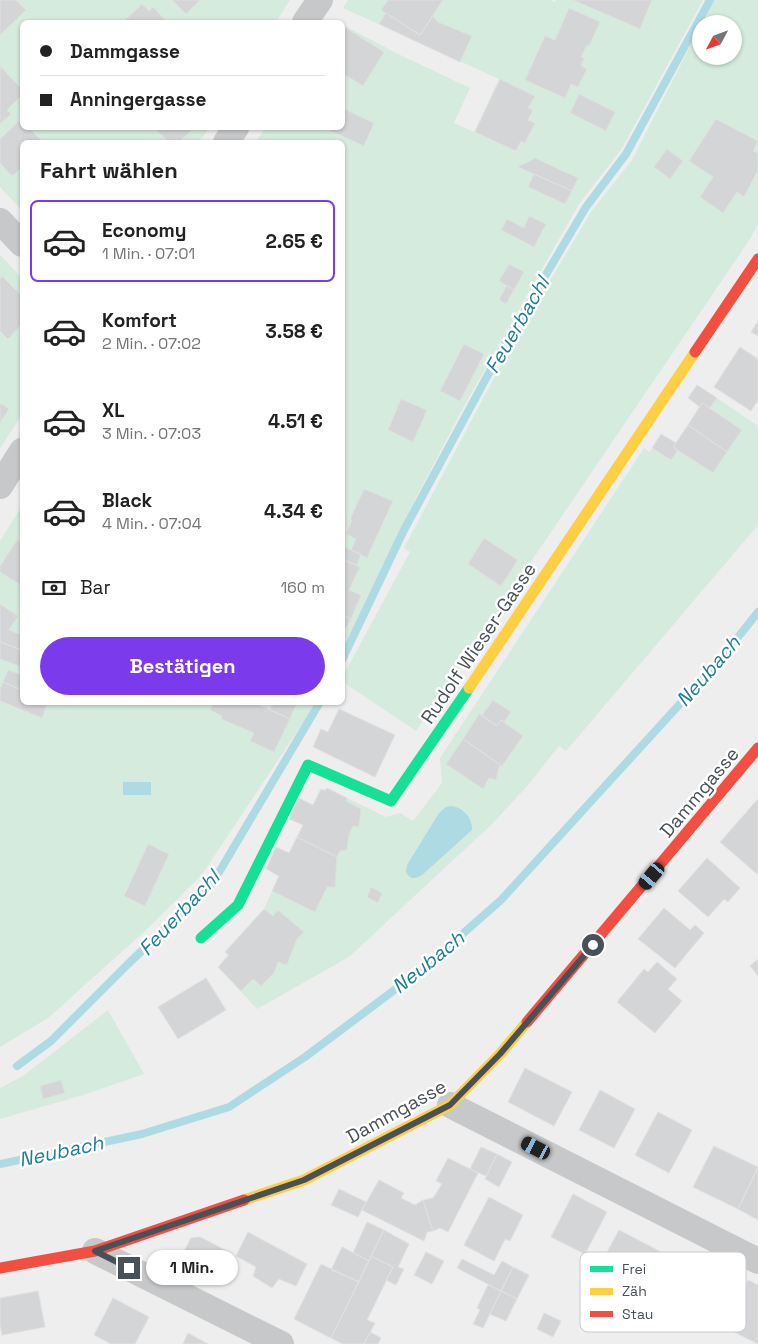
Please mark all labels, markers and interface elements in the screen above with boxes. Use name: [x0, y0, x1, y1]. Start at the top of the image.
north arrow: [692, 15, 742, 65]
map controls: [692, 15, 742, 65]
text: Dammgasse: [70, 39, 180, 64]
text: Anningergasse: [70, 87, 206, 112]
text: Fahrt wählen: [40, 156, 178, 184]
text: Economy: [102, 218, 186, 243]
icon: car: [42, 219, 87, 264]
text: 2.65 €: [265, 229, 323, 254]
text: 1 Min. · 07:01: [102, 243, 195, 264]
water label: Feuerbachl: [479, 270, 556, 378]
text: Komfort: [102, 308, 177, 333]
icon: car: [42, 309, 87, 354]
text: 3.58 €: [265, 319, 323, 344]
text: 2 Min. · 07:02: [102, 333, 201, 354]
text: XL: [102, 398, 125, 423]
icon: car: [42, 399, 87, 444]
text: 4.51 €: [268, 409, 323, 434]
text: 3 Min. · 07:03: [102, 423, 201, 444]
text: Black: [102, 488, 152, 513]
icon: car: [42, 489, 87, 534]
text: 4.34 €: [264, 499, 323, 524]
text: 4 Min. · 07:04: [102, 513, 202, 534]
street label: Rudolf Wieser-Gasse: [415, 558, 542, 729]
icon: cash: [40, 574, 68, 602]
text: Bar: [80, 575, 111, 600]
text: 160 m: [280, 577, 325, 598]
water label: Neubach: [670, 630, 746, 712]
button: Bestätigen: [40, 637, 325, 695]
street label: Dammgasse: [654, 742, 744, 843]
car: [636, 860, 667, 892]
water label: Feuerbachl: [133, 863, 227, 961]
water label: Neubach: [387, 924, 470, 999]
route start: [582, 934, 604, 956]
street label: Dammgasse: [342, 1074, 451, 1149]
water label: Neubach: [16, 1129, 106, 1173]
car: [519, 1135, 552, 1161]
callout: 1 Min.: [146, 1250, 239, 1286]
legend: [580, 1252, 746, 1332]
route end: [118, 1257, 140, 1279]
text: 1 Min.: [170, 1257, 214, 1278]
text: Frei: [622, 1260, 646, 1278]
text: Zäh: [622, 1282, 647, 1300]
text: Stau: [622, 1305, 653, 1323]

